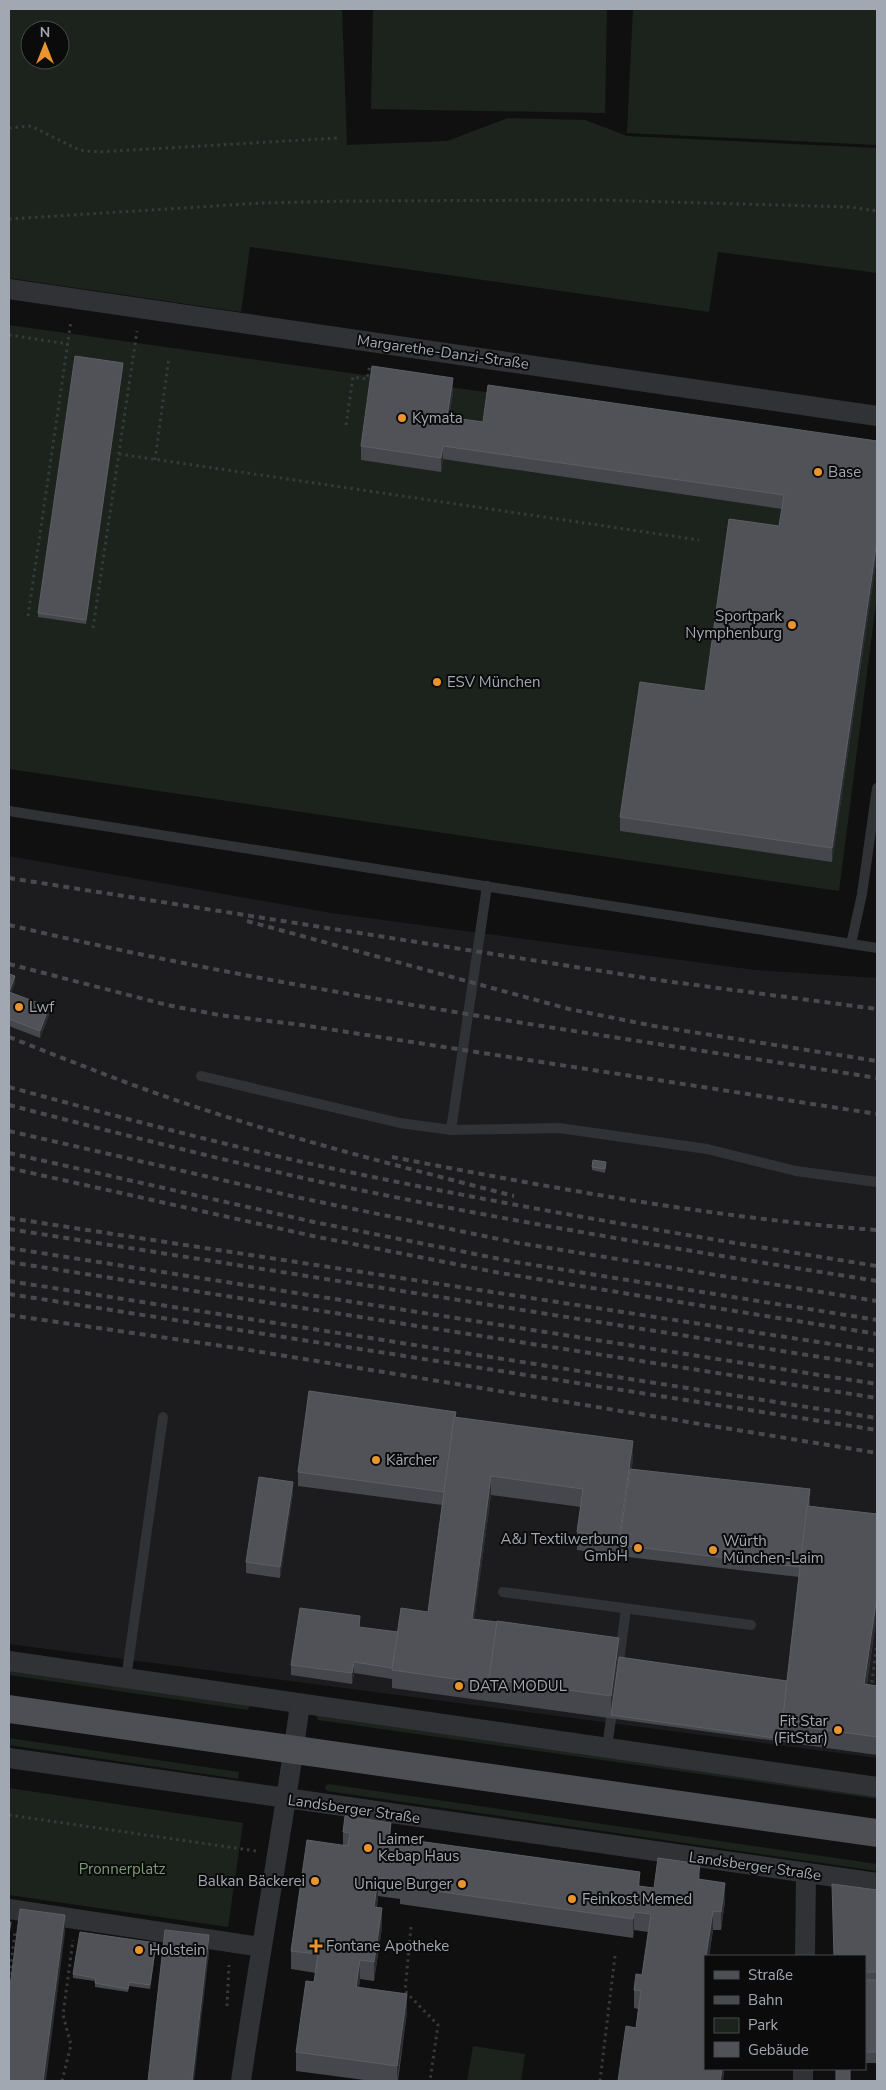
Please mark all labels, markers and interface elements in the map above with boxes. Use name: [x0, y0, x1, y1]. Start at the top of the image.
north arrow: [20, 20, 70, 70]
text: N: [40, 23, 50, 42]
street label: Margarethe-Danzi-Straße: [356, 330, 530, 374]
place label: Kymata: [412, 408, 463, 428]
marker: Kymata: [396, 412, 408, 424]
place label: Base: [828, 462, 861, 482]
marker: Base: [812, 466, 824, 478]
place label: Sportpark Nymphenburg: [685, 606, 782, 643]
marker: Sportpark Nymphenburg: [786, 619, 798, 631]
place label: ESV München: [447, 672, 541, 692]
marker: ESV München: [431, 676, 443, 688]
place label: Lwf: [29, 997, 55, 1017]
marker: Lwf: [13, 1001, 25, 1013]
place label: Kärcher: [386, 1450, 438, 1470]
marker: Kärcher: [370, 1454, 382, 1466]
place label: A&J Textilwerbung GmbH: [501, 1529, 628, 1566]
place label: Würth München-Laim: [723, 1531, 824, 1568]
marker: A&J Textilwerbung GmbH: [632, 1542, 644, 1554]
marker: Würth München-Laim: [707, 1544, 719, 1556]
place label: DATA MODUL: [469, 1676, 567, 1696]
marker: DATA MODUL: [453, 1680, 465, 1692]
place label: Fit Star (FitStar): [774, 1711, 829, 1748]
marker: Fit Star (FitStar): [832, 1724, 844, 1736]
street label: Landsberger Straße: [287, 1790, 421, 1828]
place label: Laimer Kebap Haus: [378, 1829, 459, 1866]
marker: Laimer Kebap Haus: [362, 1842, 374, 1854]
street label: Landsberger Straße: [688, 1847, 822, 1885]
park label: Pronnerplatz: [79, 1859, 165, 1879]
place label: Balkan Bäckerei: [198, 1871, 305, 1891]
place label: Unique Burger: [354, 1874, 453, 1894]
marker: Balkan Bäckerei: [309, 1875, 321, 1887]
marker: Unique Burger: [456, 1878, 468, 1890]
place label: Feinkost Memed: [582, 1889, 692, 1909]
marker: Feinkost Memed: [566, 1893, 578, 1905]
place label: Fontane Apotheke: [326, 1936, 449, 1956]
place label: Holstein: [149, 1940, 205, 1960]
marker: Fontane Apotheke: [310, 1940, 322, 1952]
marker: Holstein: [133, 1944, 145, 1956]
legend: [704, 1955, 866, 2070]
text: Straße: [748, 1965, 793, 1985]
text: Bahn: [748, 1990, 783, 2010]
text: Park: [748, 2015, 778, 2035]
text: Gebäude: [748, 2040, 809, 2060]

